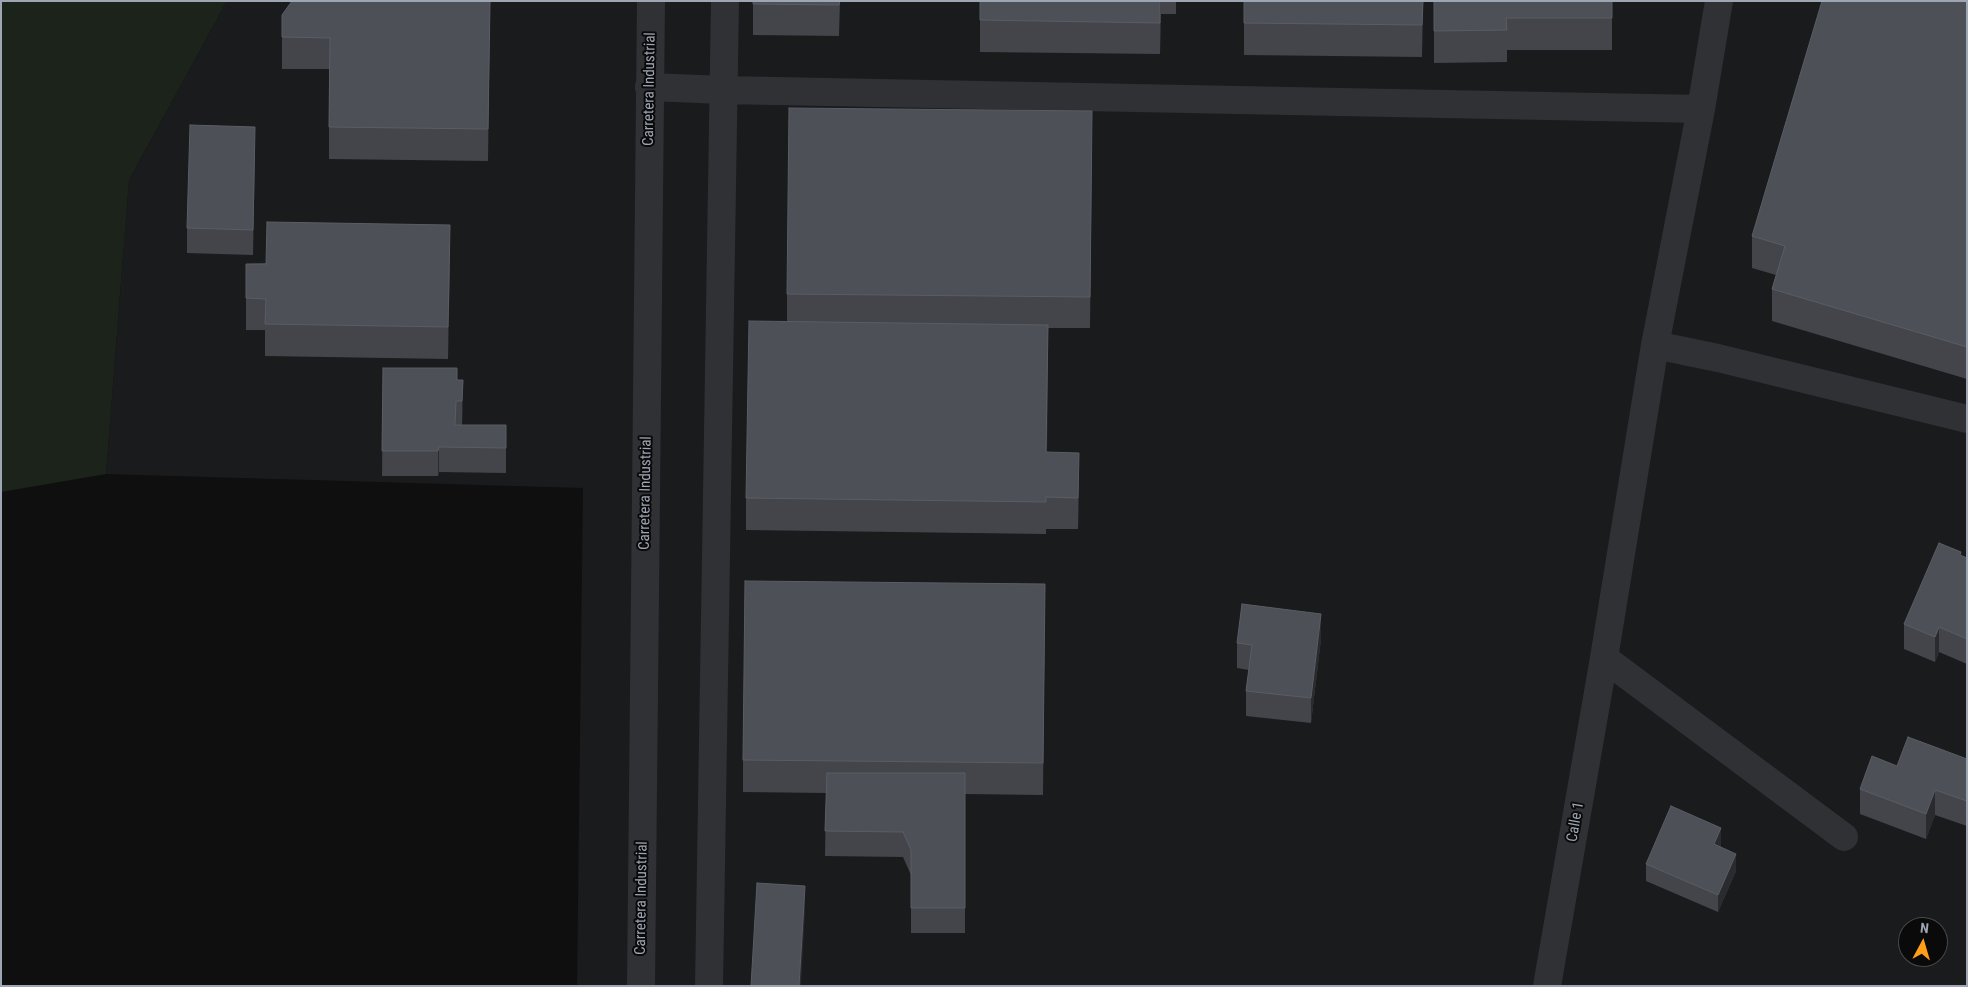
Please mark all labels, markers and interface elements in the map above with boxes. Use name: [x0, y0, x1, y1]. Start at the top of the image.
street label: Carretera Industrial: [640, 32, 660, 146]
street label: Carretera Industrial: [636, 436, 656, 550]
street label: Calle 1: [1564, 801, 1588, 843]
street label: Carretera Industrial: [632, 841, 652, 955]
north arrow: [1898, 917, 1948, 967]
text: N: [1919, 920, 1930, 936]

